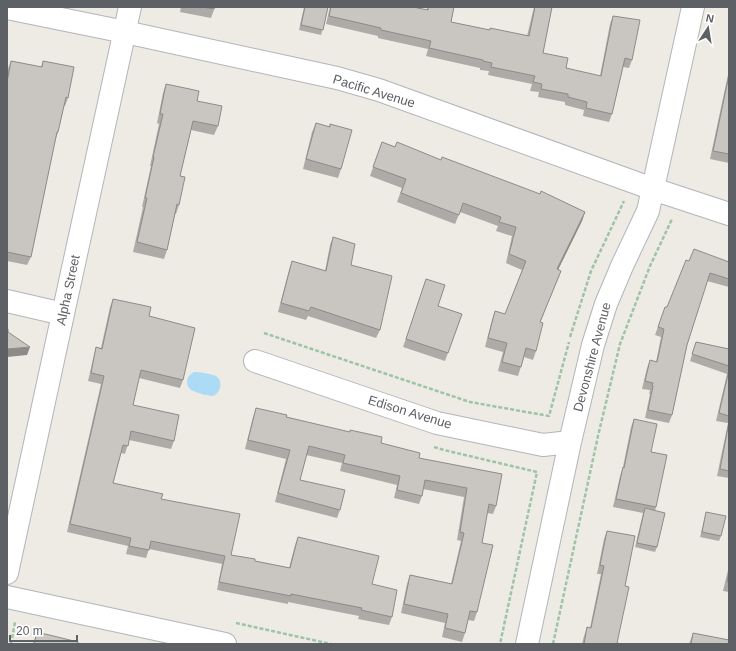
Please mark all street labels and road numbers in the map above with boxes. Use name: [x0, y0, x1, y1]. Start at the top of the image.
street label: Pacific Avenue: [331, 71, 417, 111]
street label: Alpha Street: [53, 253, 83, 327]
street label: Devonshire Avenue: [570, 301, 614, 413]
street label: Edison Avenue: [366, 392, 454, 432]

